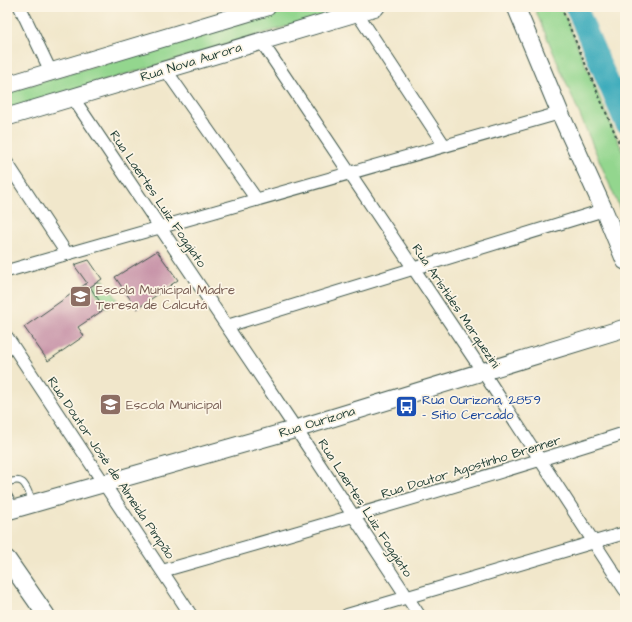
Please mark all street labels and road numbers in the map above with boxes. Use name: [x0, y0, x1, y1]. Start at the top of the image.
street label: Rua Nova Aurora: [138, 38, 244, 86]
street label: Rua Laertes Luiz Foggiato: [105, 127, 211, 272]
street label: Rua Aristides Marquezini: [408, 240, 504, 372]
street label: Rua Doutor José de Almeida Pimpão: [43, 373, 179, 563]
street label: Rua Ourizona: [277, 402, 358, 442]
street label: Rua Doutor Agostinho Brenner: [379, 431, 563, 504]
street label: Rua Laertes Luiz Foggiato: [313, 435, 417, 582]

